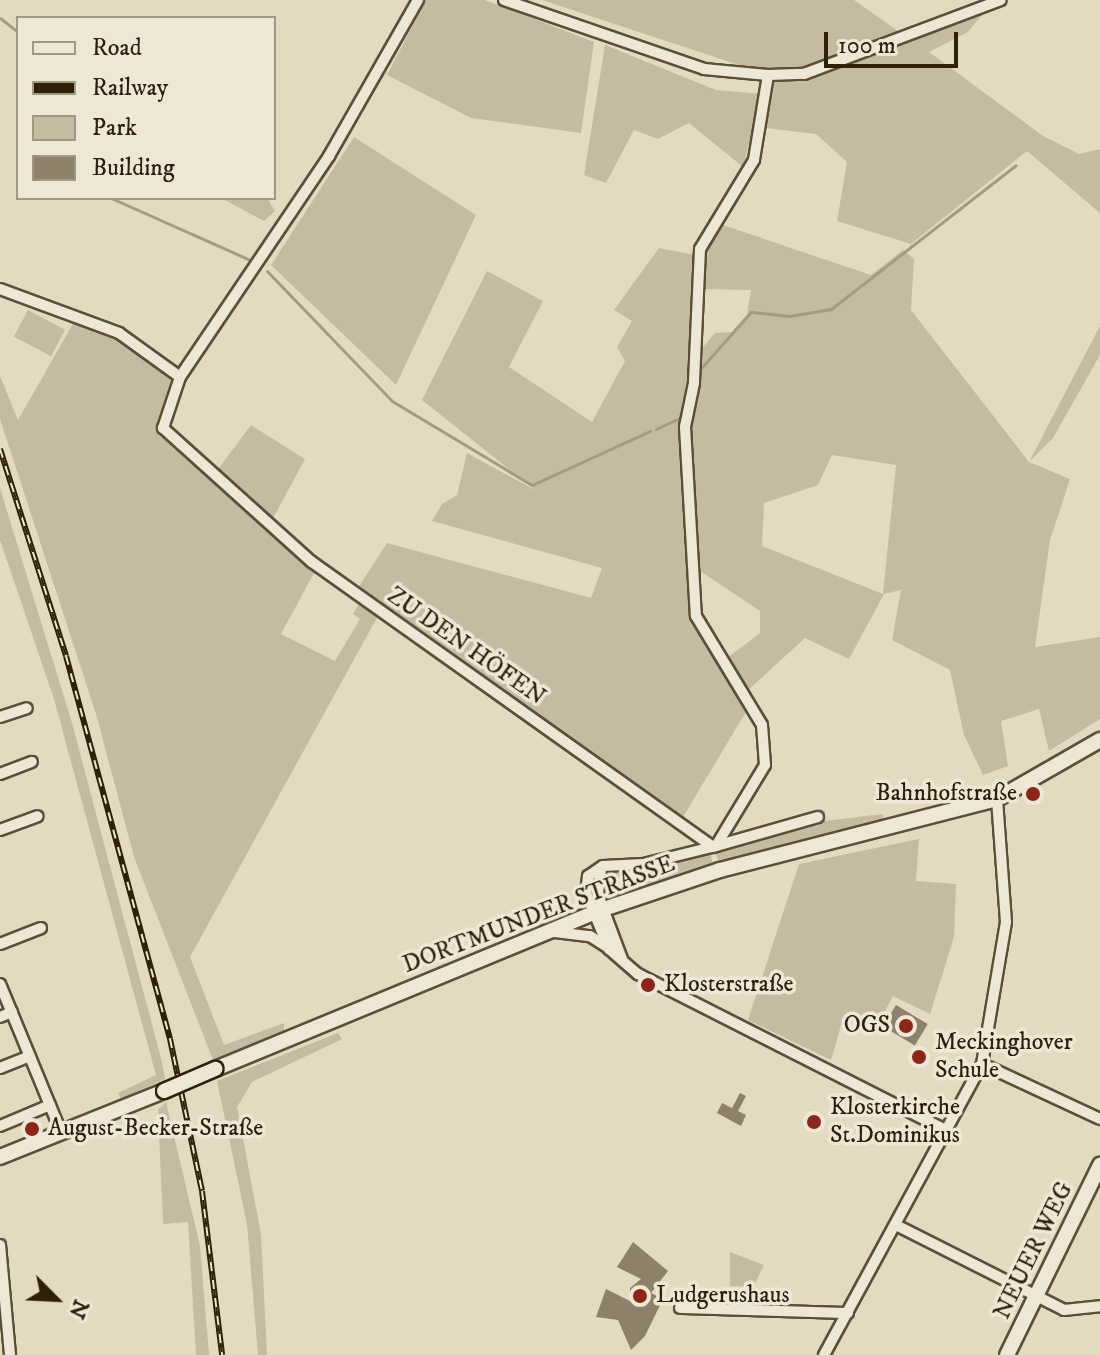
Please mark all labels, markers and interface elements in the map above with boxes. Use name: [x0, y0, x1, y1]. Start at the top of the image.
legend: [16, 16, 276, 200]
scale bar: [828, 16, 962, 66]
text: 100 m: [838, 31, 896, 61]
text: Road: [92, 33, 142, 63]
text: Railway: [92, 73, 168, 103]
text: Park: [92, 113, 137, 143]
text: Building: [92, 153, 175, 183]
street label: ZU DEN HÖFEN: [381, 582, 551, 712]
place label: Bahnhofstraße: [875, 780, 1017, 808]
marker: Bahnhofstraße: [1024, 785, 1042, 803]
street label: DORTMUNDER STRASSE: [399, 850, 679, 980]
place label: Klosterstraße: [664, 971, 794, 999]
marker: Klosterstraße: [639, 976, 657, 994]
place label: OGS: [844, 1012, 890, 1040]
marker: OGS: [897, 1017, 915, 1035]
place label: Meckinghover Schule: [935, 1029, 1073, 1085]
marker: Meckinghover Schule: [910, 1048, 928, 1066]
place label: Klosterkirche St.Dominikus: [830, 1094, 960, 1150]
marker: Klosterkirche St.Dominikus: [805, 1113, 823, 1131]
place label: August-Becker-Straße: [48, 1115, 263, 1143]
marker: August-Becker-Straße: [23, 1120, 41, 1138]
street label: NEUER WEG: [988, 1178, 1080, 1324]
north arrow: [16, 1259, 96, 1339]
place label: Ludgerushaus: [656, 1282, 789, 1310]
marker: Ludgerushaus: [631, 1287, 649, 1305]
text: N: [62, 1295, 94, 1323]

